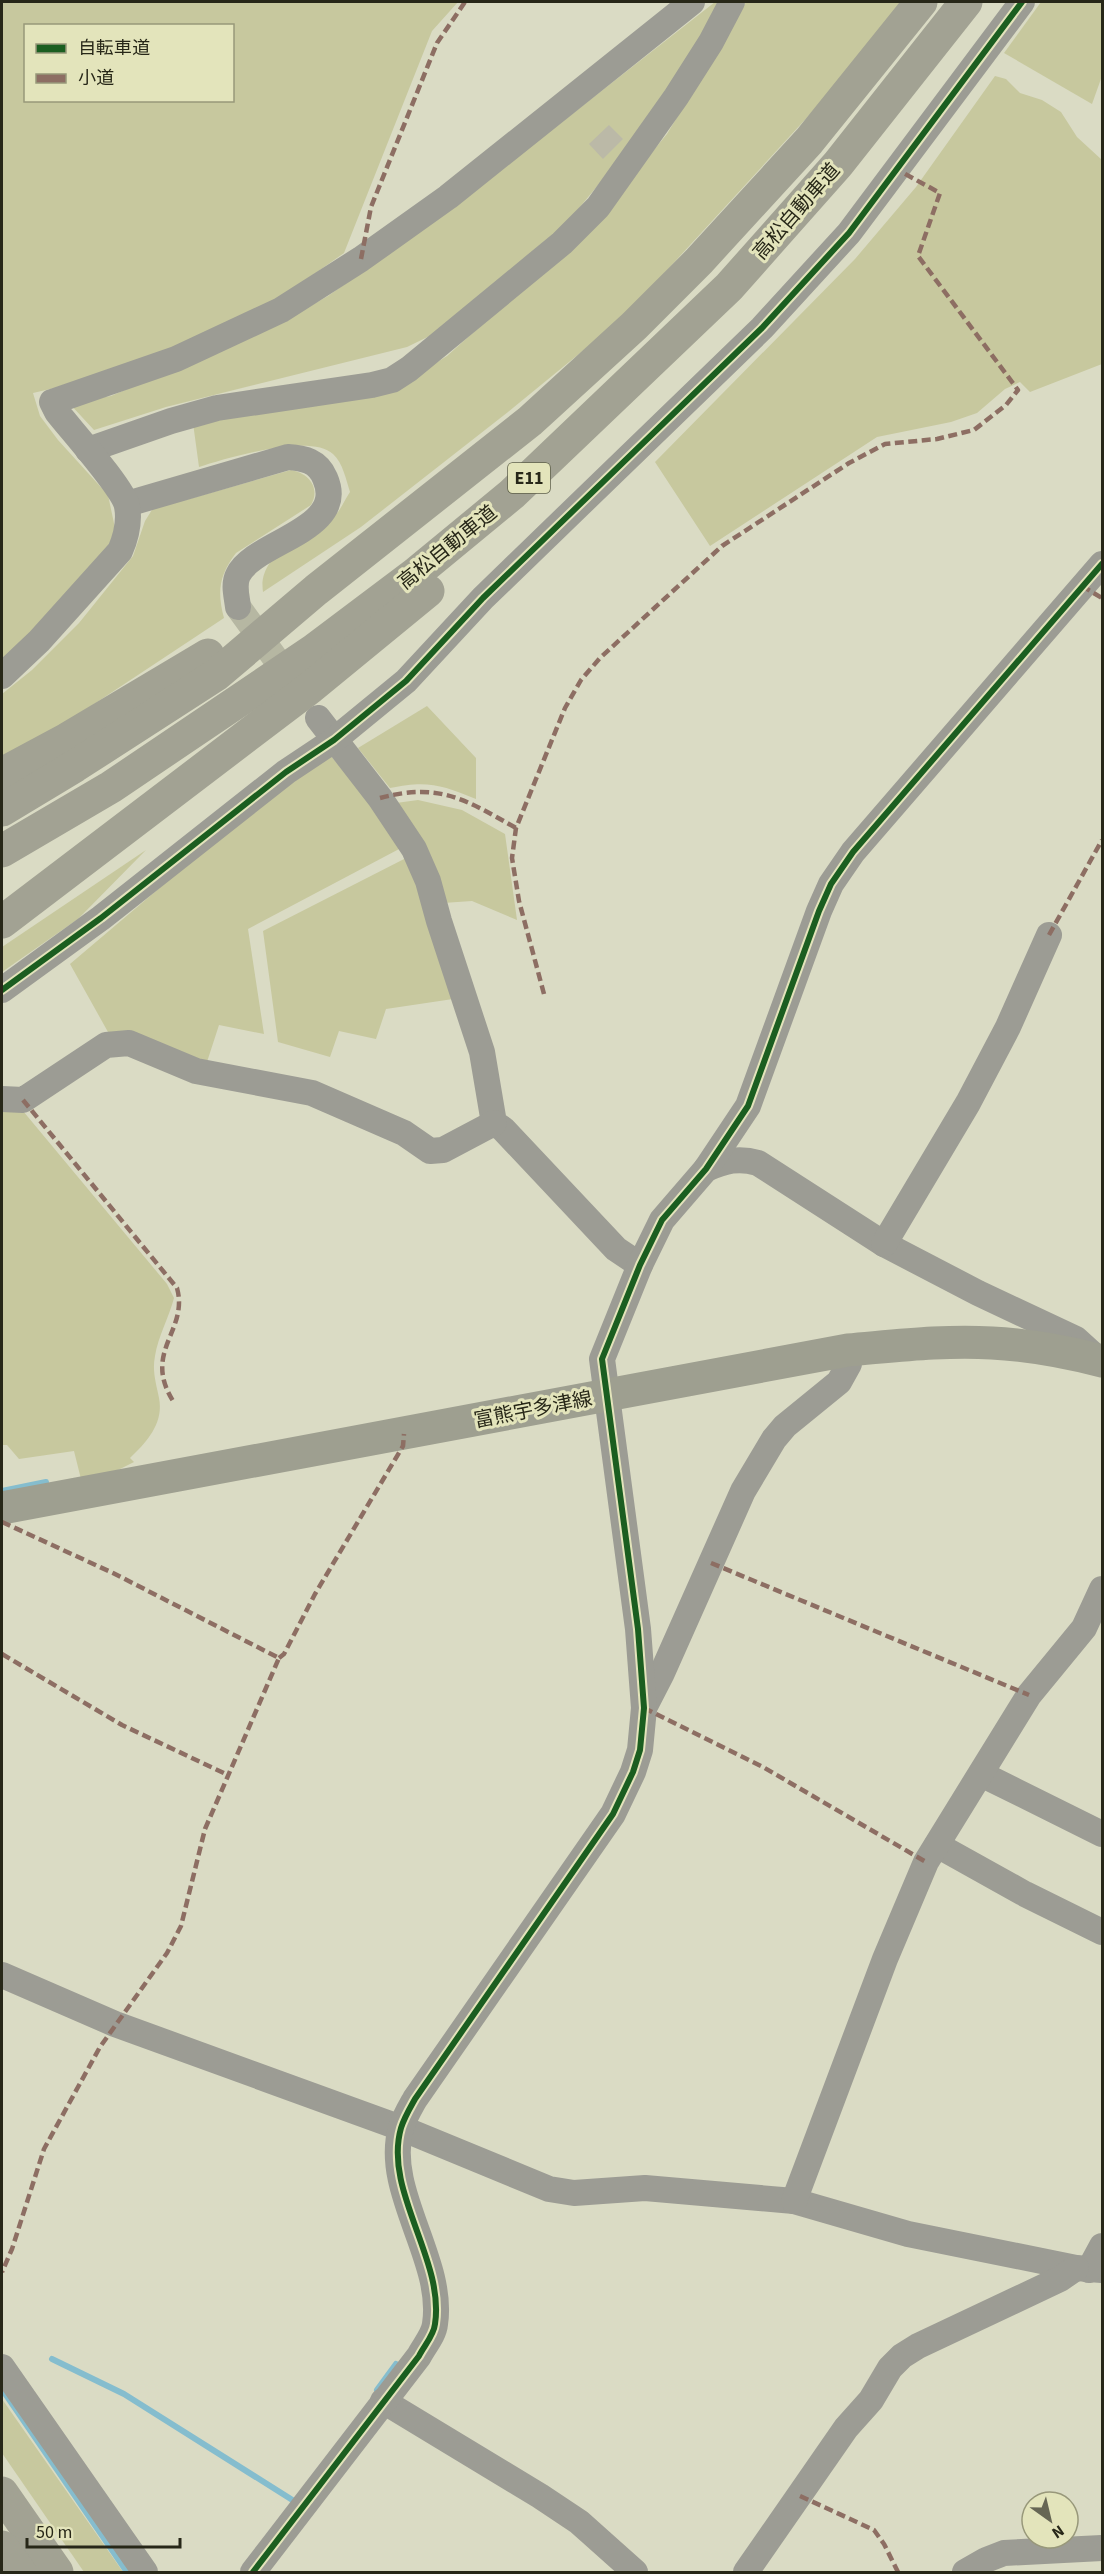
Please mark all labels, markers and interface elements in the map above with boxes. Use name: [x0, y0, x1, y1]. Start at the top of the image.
legend: [24, 24, 234, 102]
text: 自転車道: [78, 36, 150, 61]
text: 小道: [78, 66, 114, 91]
street label: 高松自動車道: [747, 157, 847, 266]
road number: E11: [508, 463, 550, 493]
street label: 高松自動車道: [392, 499, 503, 596]
street label: 富熊宇多津線: [472, 1385, 595, 1435]
north arrow: [1020, 2490, 1080, 2550]
scale bar: [27, 2511, 180, 2549]
text: 50 m: [36, 2520, 72, 2545]
text: N: [1047, 2520, 1068, 2544]

